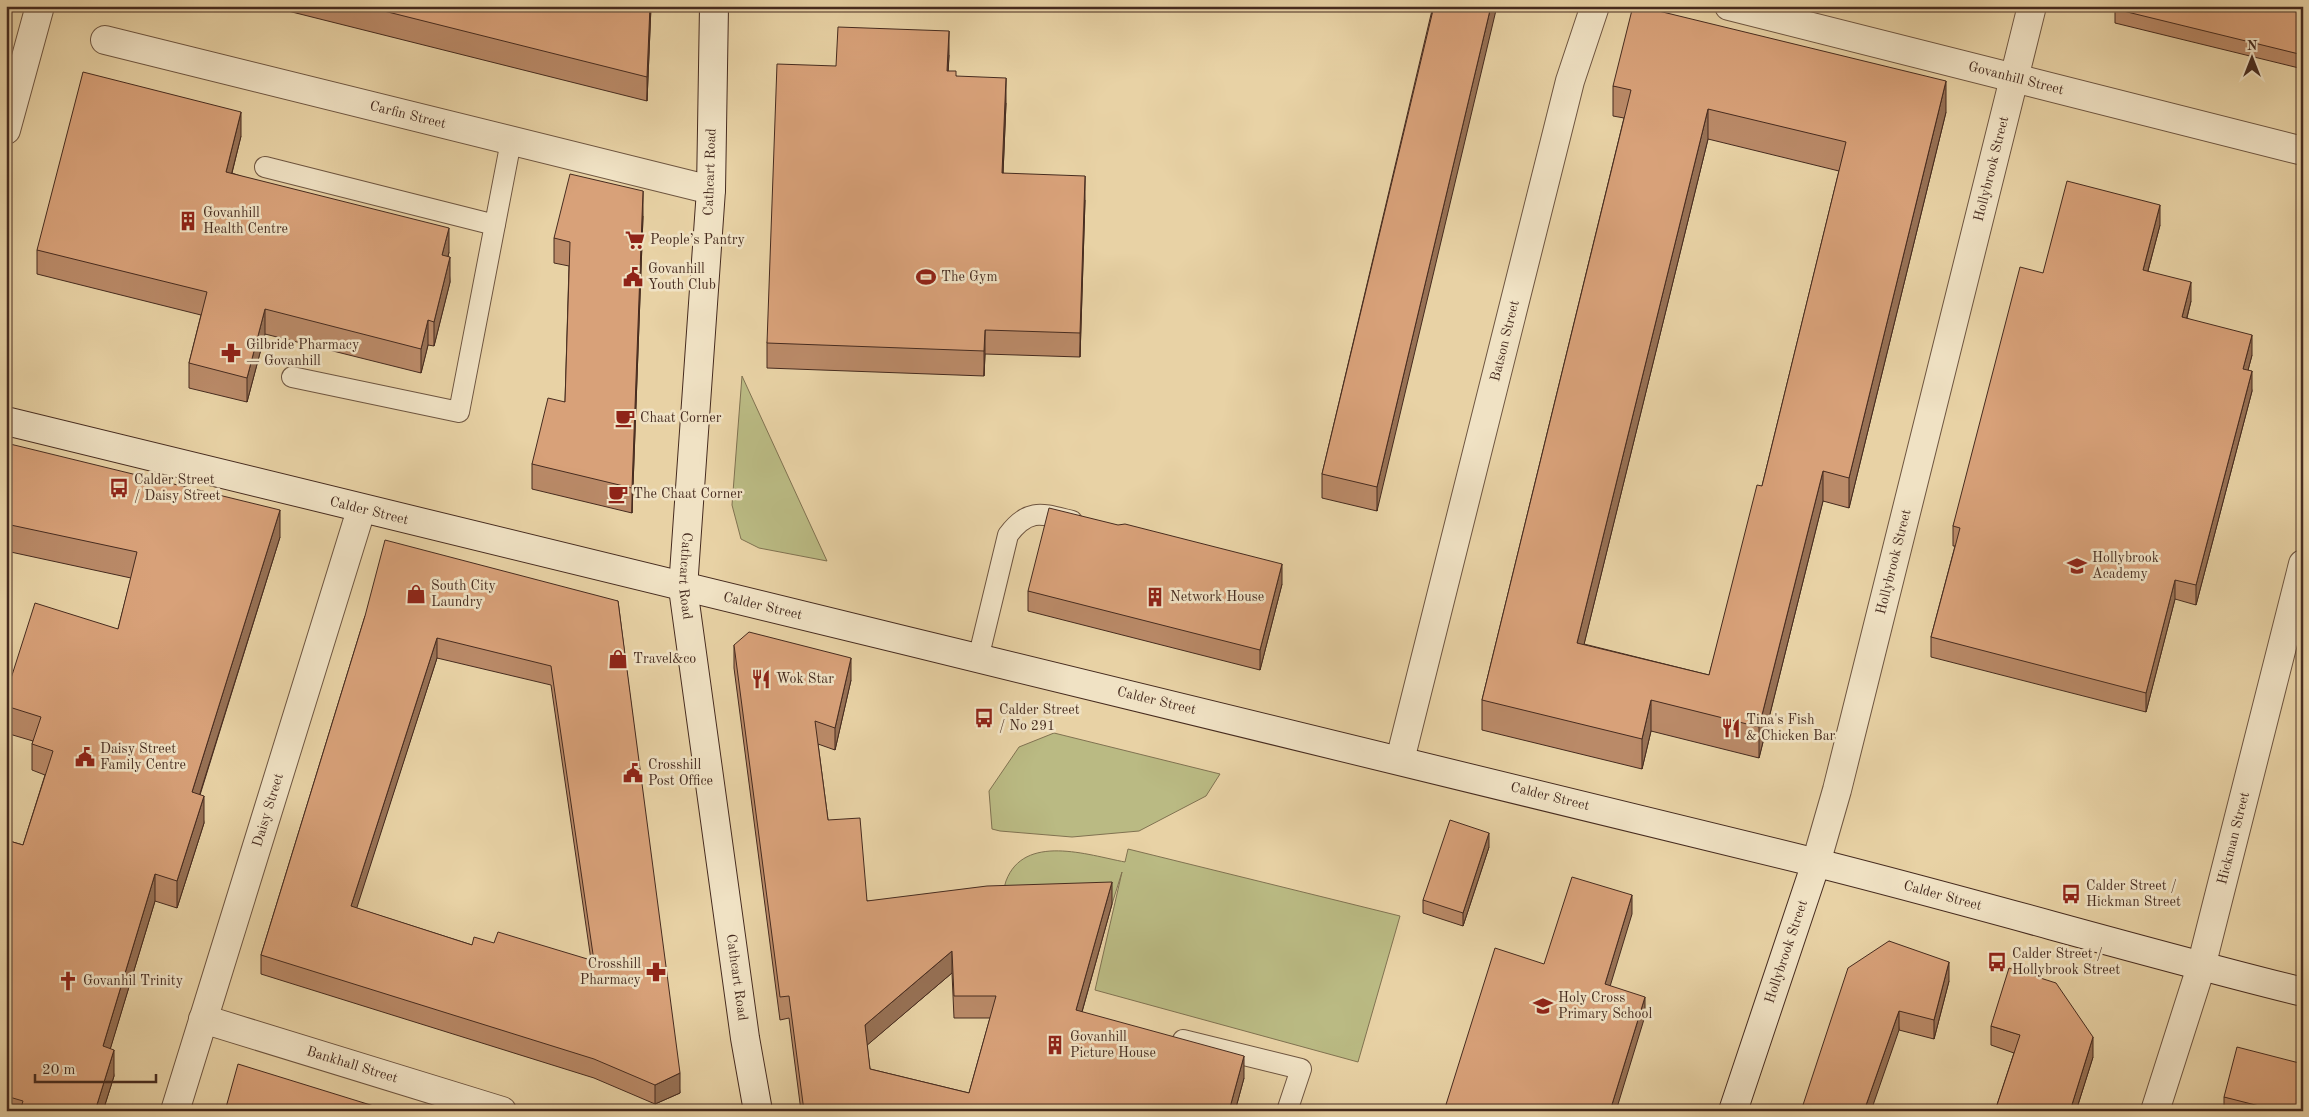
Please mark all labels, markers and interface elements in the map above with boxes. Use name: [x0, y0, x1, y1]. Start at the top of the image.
north arrow: [2226, 32, 2276, 82]
text: N: [2247, 39, 2258, 53]
street label: Govanhill Street: [1967, 60, 2065, 97]
street label: Carfin Street: [368, 99, 448, 131]
street label: Hollybrook Street: [1972, 115, 2011, 223]
street label: Cathcart Road: [701, 128, 719, 216]
place label: Govanhill Health Centre: [203, 206, 288, 236]
building icon: Govanhill Health Centre: [177, 210, 199, 232]
supermarket icon: People’s Pantry: [624, 229, 646, 251]
place label: People’s Pantry: [650, 233, 746, 247]
place label: Govanhill Youth Club: [648, 262, 716, 292]
public building icon: Govanhill Youth Club: [622, 266, 644, 288]
sports icon: The Gym: [915, 266, 937, 288]
place label: The Gym: [941, 270, 998, 284]
street label: Batson Street: [1488, 299, 1522, 383]
place label: Gilbride Pharmacy — Govanhill: [246, 338, 360, 368]
pharmacy icon: Gilbride Pharmacy — Govanhill: [220, 342, 242, 364]
cafe icon: Chaat Corner: [614, 407, 636, 429]
place label: Chaat Corner: [640, 411, 722, 425]
place label: Calder Street / Daisy Street: [134, 473, 220, 503]
bus stop icon: Calder Street / Daisy Street: [108, 477, 130, 499]
cafe icon: The Chaat Corner: [607, 483, 629, 505]
place label: The Chaat Corner: [633, 487, 743, 501]
street label: Calder Street: [328, 495, 410, 527]
street label: Hollybrook Street: [1874, 508, 1914, 616]
street label: Cathcart Road: [676, 532, 694, 620]
place label: Hollybrook Academy: [2092, 551, 2159, 581]
school or university icon: Hollybrook Academy: [2066, 555, 2088, 577]
place label: South City Laundry: [431, 579, 497, 609]
shop icon: South City Laundry: [405, 583, 427, 605]
building icon: Network House: [1144, 586, 1166, 608]
street label: Calder Street: [722, 590, 804, 622]
place label: Network House: [1170, 590, 1264, 604]
shop icon: Travel&co: [607, 648, 629, 670]
place label: Travel&co: [633, 652, 696, 666]
restaurant icon: Wok Star: [750, 668, 772, 690]
place label: Wok Star: [776, 672, 834, 686]
street label: Calder Street: [1116, 685, 1197, 717]
place label: Calder Street / No 291: [999, 703, 1080, 733]
bus stop icon: Calder Street / No 291: [973, 707, 995, 729]
place label: Tina's Fish & Chicken Bar: [1746, 713, 1836, 743]
restaurant icon: Tina's Fish & Chicken Bar: [1720, 717, 1742, 739]
place label: Daisy Street Family Centre: [100, 742, 186, 772]
public building icon: Daisy Street Family Centre: [74, 746, 96, 768]
place label: Crosshill Post Office: [648, 758, 713, 788]
public building icon: Crosshill Post Office: [622, 762, 644, 784]
street label: Daisy Street: [250, 772, 286, 849]
street label: Calder Street: [1509, 780, 1591, 813]
street label: Hickman Street: [2215, 790, 2252, 886]
street label: Calder Street: [1902, 879, 1983, 913]
place label: Calder Street / Hickman Street: [2086, 879, 2181, 909]
bus stop icon: Calder Street / Hickman Street: [2060, 883, 2082, 905]
street label: Hollybrook Street: [1763, 898, 1810, 1005]
street label: Cathcart Road: [724, 933, 750, 1022]
place label: Calder Street / Hollybrook Street: [2012, 947, 2120, 977]
bus stop icon: Calder Street / Hollybrook Street: [1986, 951, 2008, 973]
place label: Crosshill Pharmacy: [580, 957, 642, 987]
pharmacy icon: Crosshill Pharmacy: [645, 961, 667, 983]
church icon: Govanhil Trinity: [57, 970, 79, 992]
place label: Govanhil Trinity: [83, 974, 184, 988]
place label: Holy Cross Primary School: [1558, 991, 1652, 1021]
school or university icon: Holy Cross Primary School: [1532, 995, 1554, 1017]
place label: Govanhill Picture House: [1070, 1030, 1156, 1060]
building icon: Govanhill Picture House: [1044, 1034, 1066, 1056]
street label: Bankhall Street: [305, 1044, 399, 1086]
scale bar: [35, 1052, 156, 1084]
text: 20 m: [42, 1063, 76, 1078]

